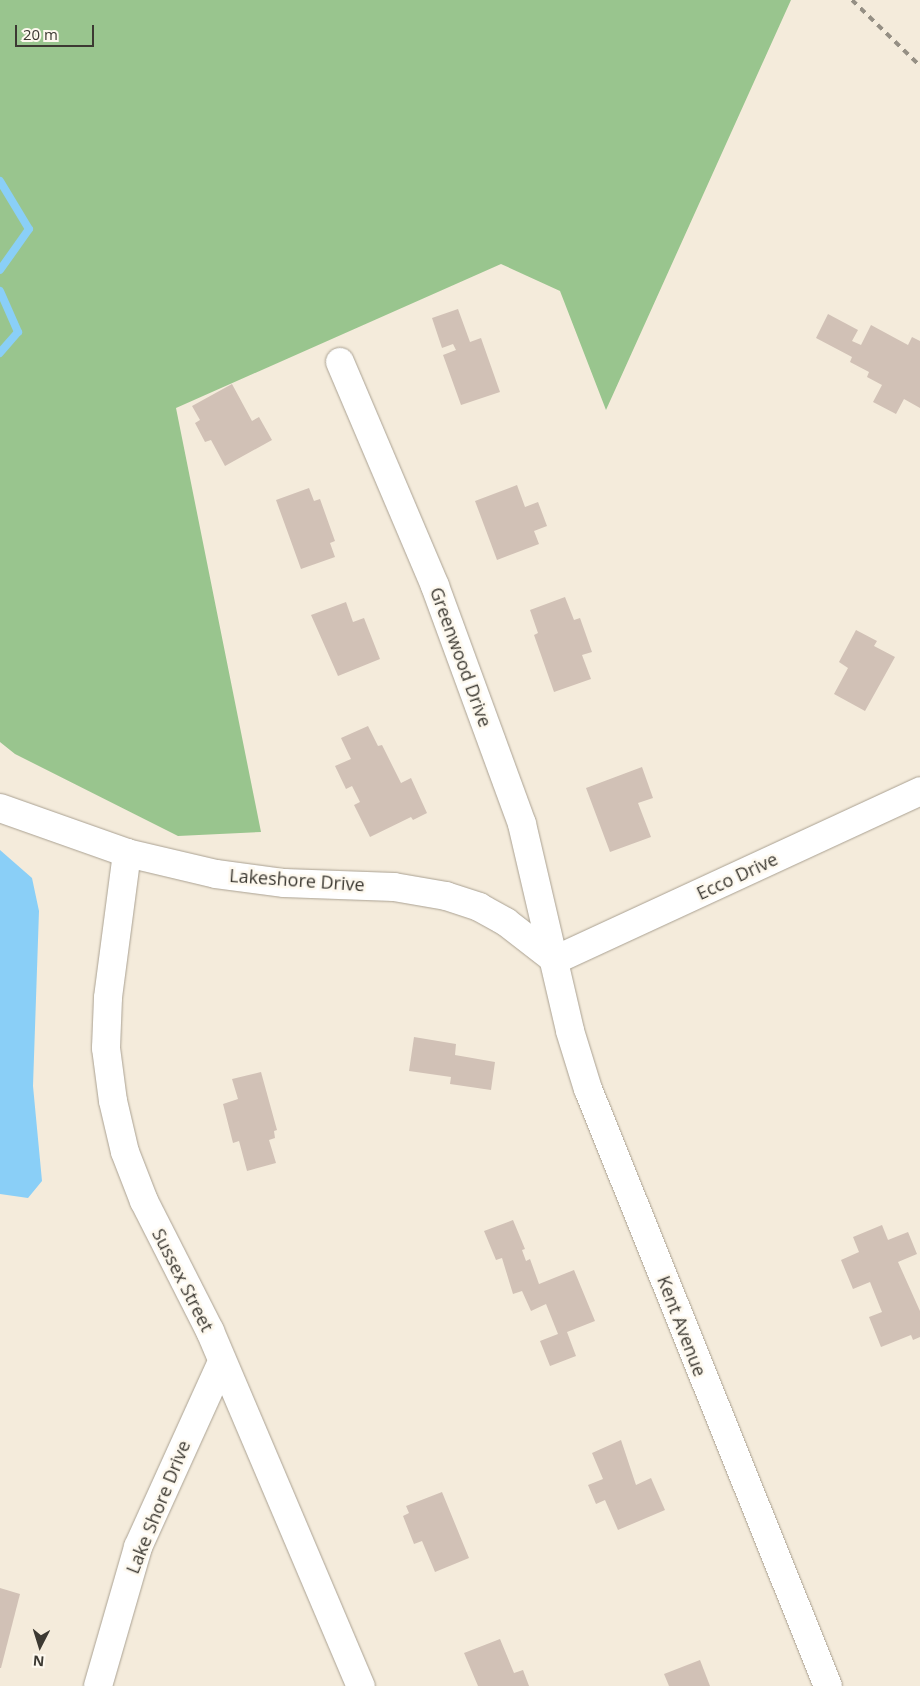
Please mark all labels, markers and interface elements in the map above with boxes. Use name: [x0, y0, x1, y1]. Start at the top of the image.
scale bar: [18, 15, 96, 47]
text: 20 m: [23, 24, 58, 44]
street label: Greenwood Drive: [426, 584, 496, 730]
street label: Ecco Drive: [693, 848, 781, 904]
street label: Lakeshore Drive: [229, 864, 365, 896]
street label: Sussex Street: [148, 1225, 218, 1335]
street label: Kent Avenue: [653, 1273, 711, 1379]
street label: Lake Shore Drive: [121, 1437, 195, 1577]
north arrow: [15, 1621, 65, 1671]
text: N: [32, 1651, 45, 1671]

